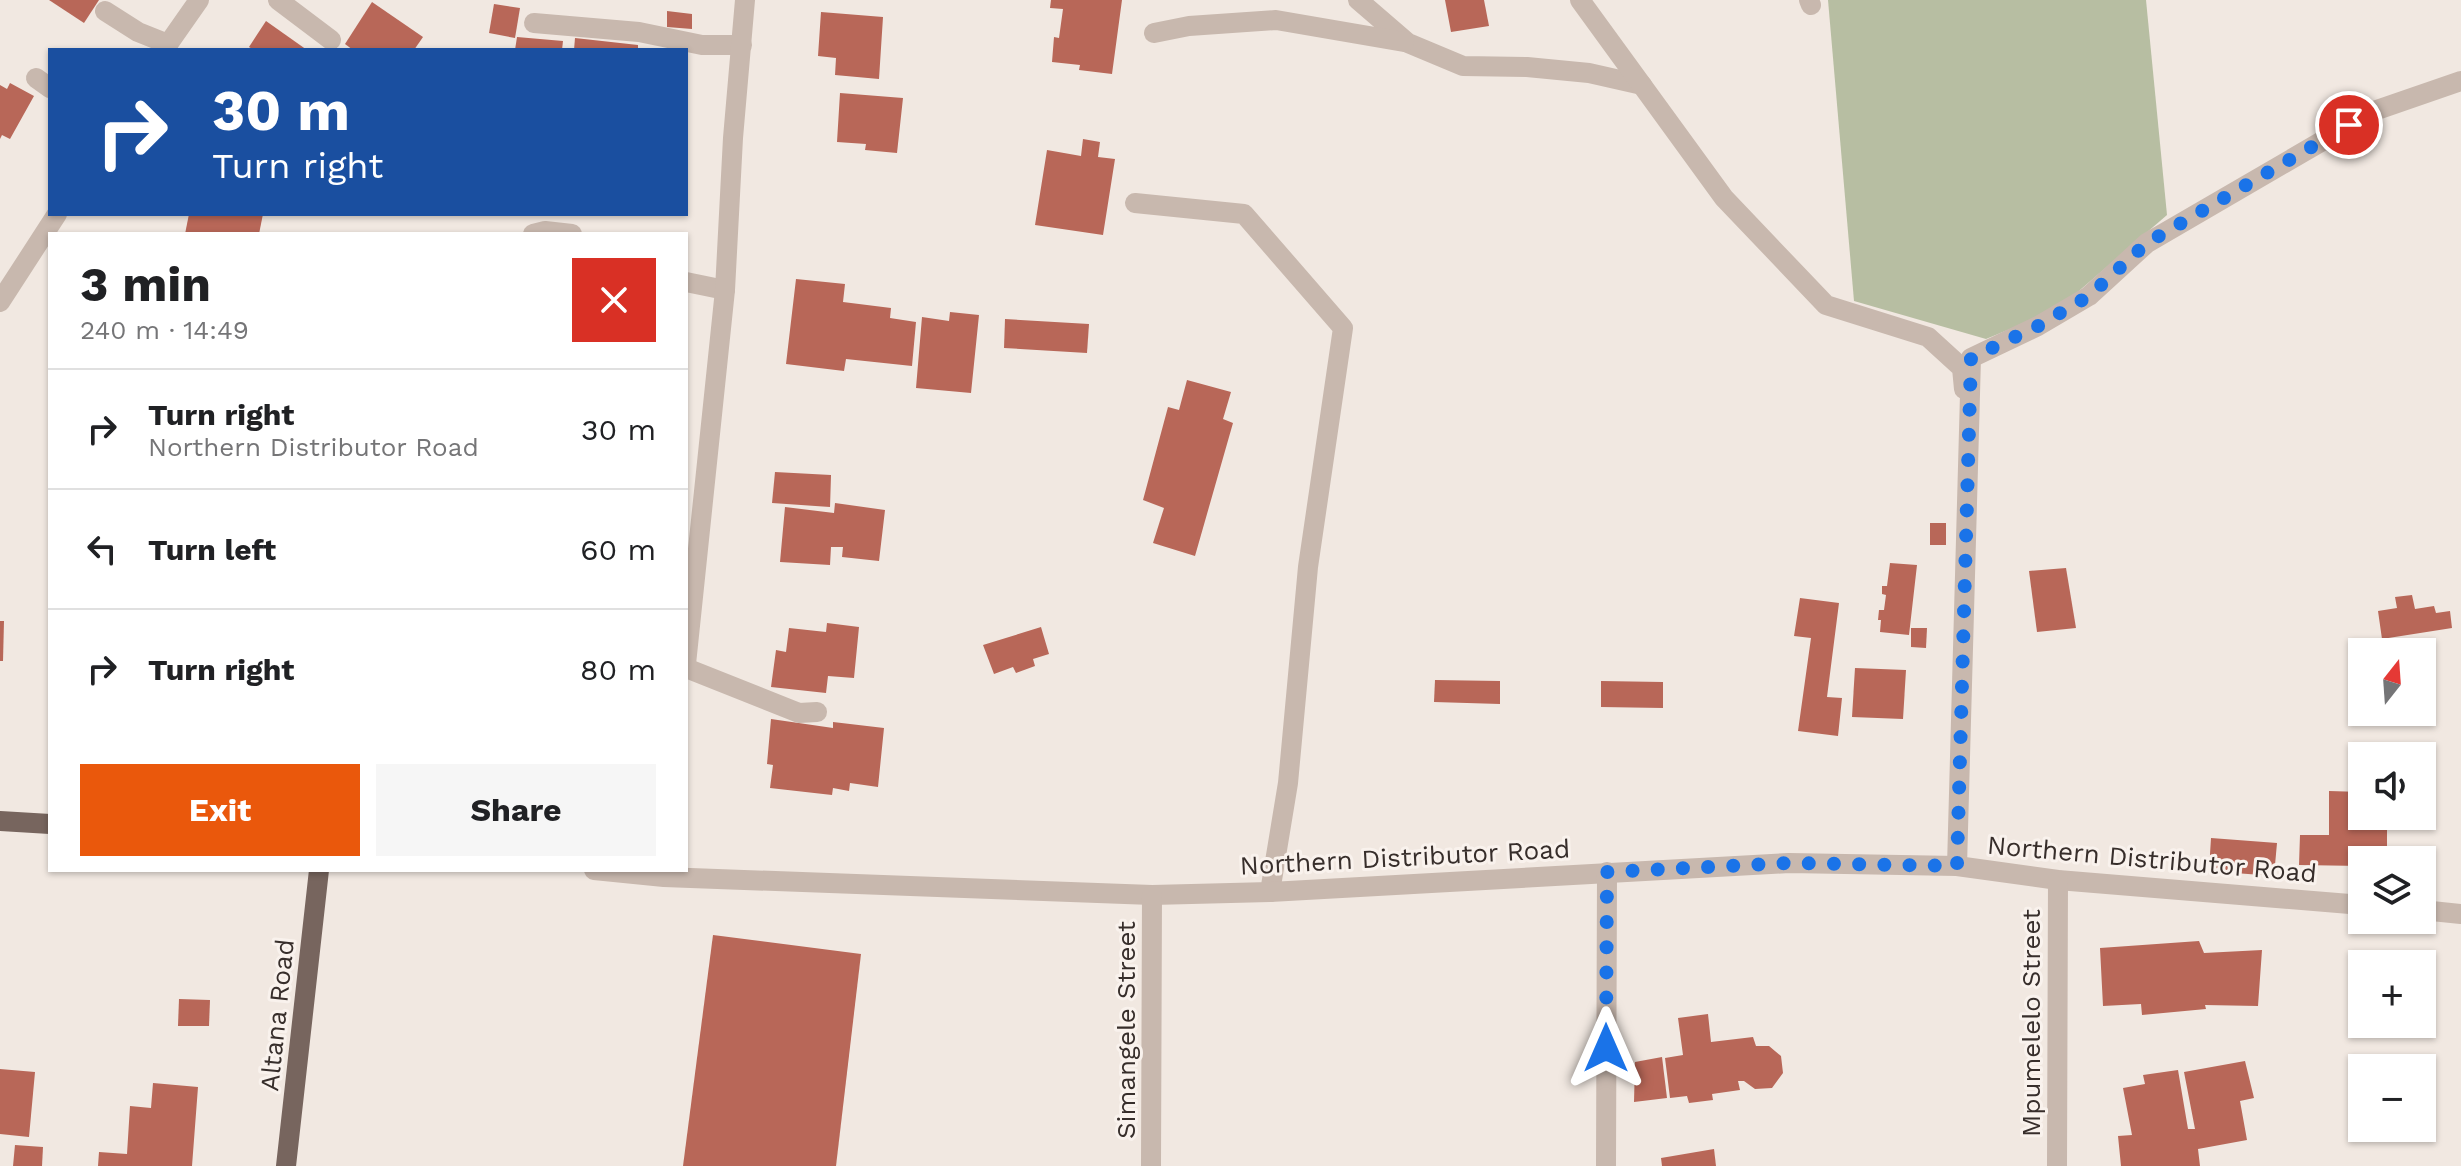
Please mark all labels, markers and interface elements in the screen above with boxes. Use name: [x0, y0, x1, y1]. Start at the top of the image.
text: 30 m: [212, 78, 350, 144]
icon: right: [80, 80, 184, 184]
pin: [2315, 91, 2383, 159]
icon: arrive: [2327, 103, 2371, 147]
text: Turn right: [212, 145, 383, 187]
text: 3 min: [80, 256, 211, 313]
button: close: [572, 258, 656, 342]
text: 240 m · 14:49: [80, 315, 249, 345]
text: Turn right: [148, 397, 294, 432]
icon: right: [80, 407, 124, 451]
text: 30 m: [581, 412, 656, 447]
text: Northern Distributor Road: [148, 432, 479, 462]
icon: left: [80, 527, 124, 571]
text: Turn left: [148, 532, 276, 567]
text: 60 m: [580, 532, 656, 567]
north arrow: [2348, 638, 2436, 726]
map controls: [2348, 638, 2436, 1142]
icon: right: [80, 647, 124, 691]
text: Turn right: [148, 652, 294, 687]
text: 80 m: [580, 652, 656, 687]
button: sound: [2348, 742, 2436, 830]
button: Exit: [80, 764, 360, 856]
button: Share: [376, 764, 656, 856]
street label: Northern Distributor Road: [1986, 830, 2318, 888]
street label: Northern Distributor Road: [1239, 833, 1571, 881]
button: layers: [2348, 846, 2436, 934]
street label: Mpumelelo Street: [2016, 909, 2046, 1137]
street label: Simangele Street: [1111, 921, 1141, 1139]
street label: Altana Road: [254, 937, 300, 1093]
button: +: [2348, 950, 2436, 1038]
position arrow: [1564, 1006, 1648, 1090]
button: −: [2348, 1054, 2436, 1142]

